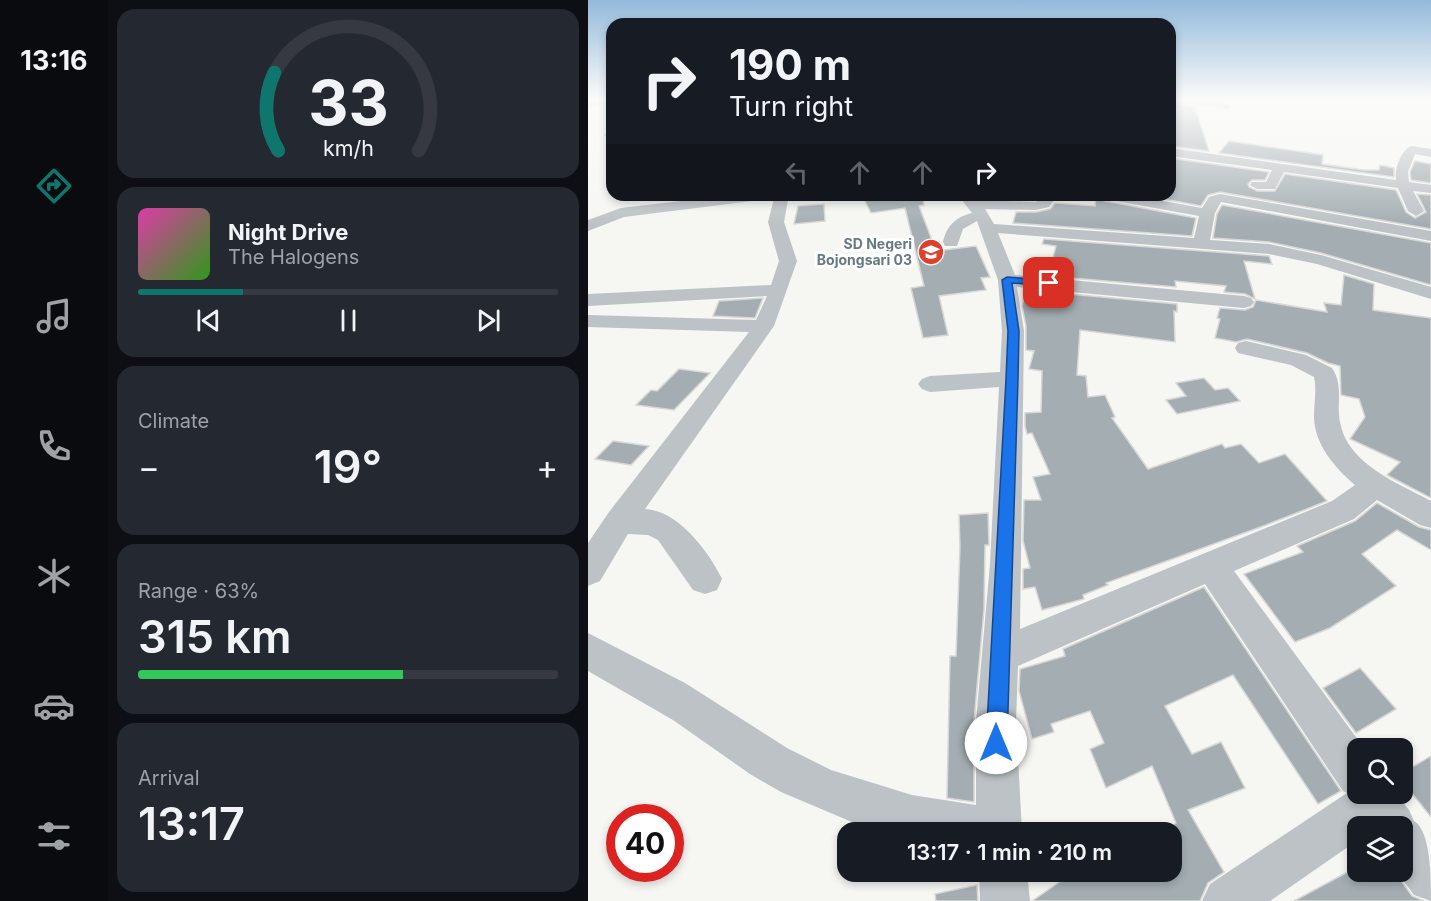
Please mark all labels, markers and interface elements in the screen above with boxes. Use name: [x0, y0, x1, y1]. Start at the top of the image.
text: 190 m: [729, 39, 851, 90]
icon: right: [630, 42, 708, 120]
text: 13:16: [20, 44, 88, 77]
text: 33: [308, 65, 388, 140]
text: Turn right: [729, 90, 853, 123]
text: km/h: [323, 135, 373, 161]
icon: left: [780, 156, 813, 189]
icon: ahead: [843, 156, 876, 189]
icon: ahead: [906, 156, 939, 189]
icon: right: [969, 156, 1002, 189]
icon: directions: [33, 165, 75, 207]
text: Night Drive: [228, 219, 348, 245]
place label: SD Negeri Bojongsari 03: [817, 235, 912, 268]
school or university icon: SD Negeri Bojongsari 03: [916, 237, 946, 267]
text: The Halogens: [228, 245, 359, 269]
pin: [1023, 257, 1074, 308]
icon: arrive: [1032, 266, 1065, 299]
icon: music: [33, 295, 75, 337]
icon: previous: [192, 304, 225, 337]
icon: pause: [332, 304, 365, 337]
icon: next: [472, 304, 505, 337]
text: Climate: [138, 409, 209, 433]
icon: phone: [33, 425, 75, 467]
text: 19°: [314, 439, 382, 494]
text: −: [138, 447, 160, 487]
text: +: [536, 447, 558, 487]
icon: climate: [33, 555, 75, 597]
text: Range · 63%: [138, 579, 259, 603]
text: 315 km: [138, 609, 291, 664]
icon: car: [33, 685, 75, 727]
position arrow: [964, 711, 1028, 775]
map controls: [1347, 738, 1413, 882]
button: search: [1347, 738, 1413, 804]
text: Arrival: [138, 766, 200, 790]
text: 13:17: [138, 796, 245, 851]
speed limit sign: 40: [606, 804, 684, 882]
icon: filters: [33, 815, 75, 857]
button: layers: [1347, 816, 1413, 882]
text: 13:17 · 1 min · 210 m: [907, 839, 1112, 865]

